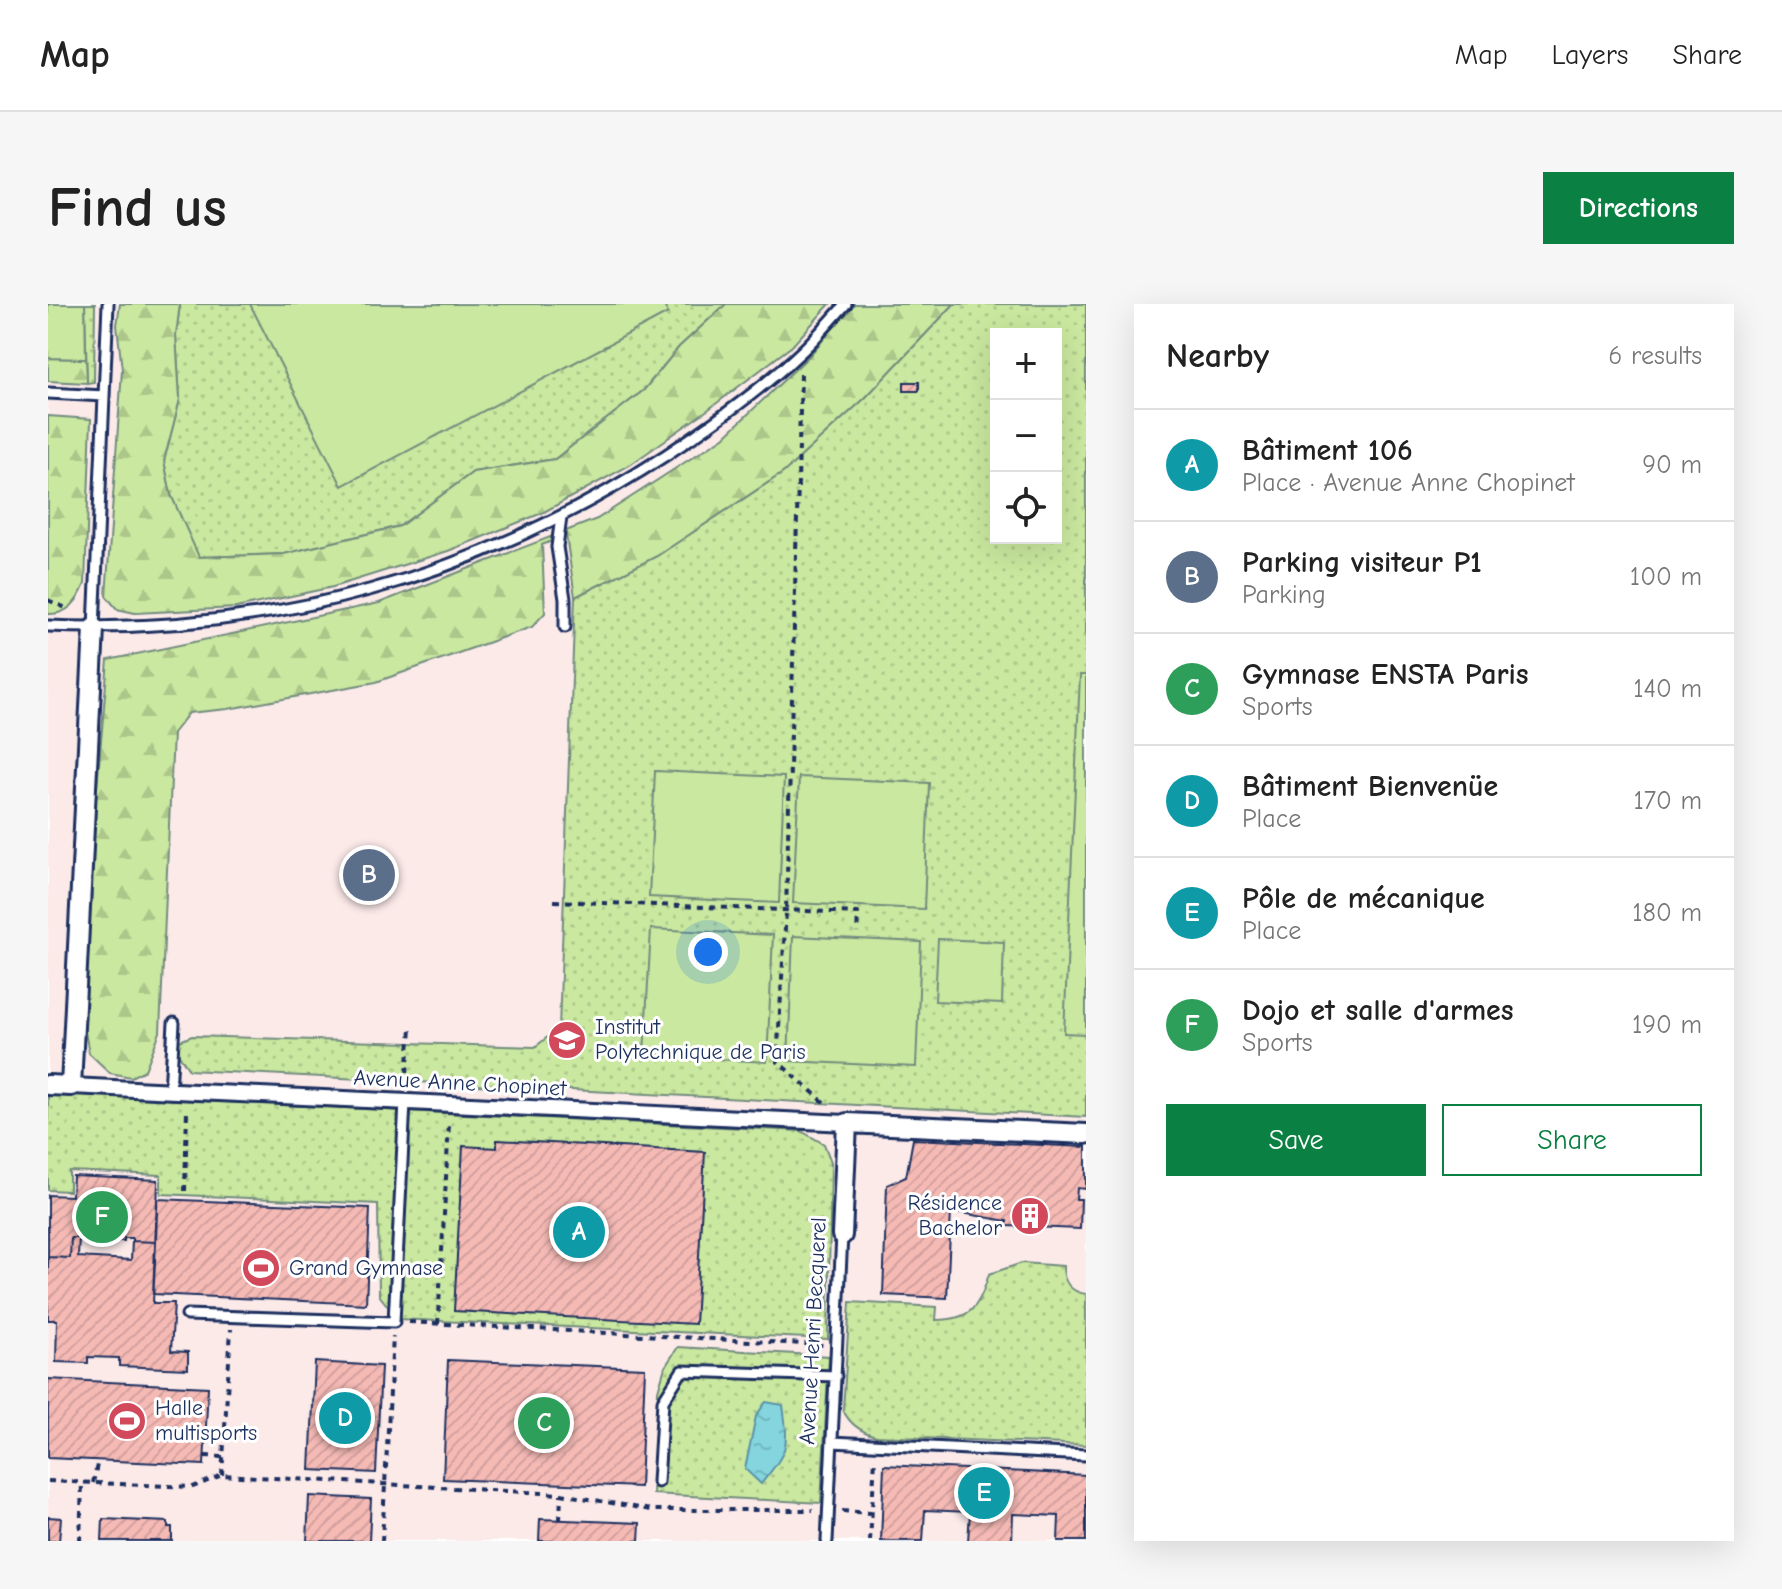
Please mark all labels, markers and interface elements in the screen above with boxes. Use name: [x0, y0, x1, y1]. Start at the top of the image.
text: Map: [40, 33, 110, 77]
text: Map: [1455, 39, 1508, 71]
text: Layers: [1552, 39, 1628, 71]
text: Share: [1672, 39, 1742, 71]
button: Directions: [1543, 172, 1734, 244]
text: Find us: [48, 176, 227, 240]
map controls: [990, 328, 1062, 544]
button: +: [990, 328, 1062, 400]
text: Nearby: [1166, 336, 1269, 376]
text: 6 results: [1608, 341, 1702, 371]
button: −: [990, 400, 1062, 472]
text: Bâtiment 106: [1242, 433, 1413, 468]
text: A: [1185, 450, 1199, 480]
text: 90 m: [1642, 450, 1702, 480]
text: Place · Avenue Anne Chopinet: [1242, 468, 1575, 498]
button: locate: [990, 472, 1062, 544]
text: Parking visiteur P1: [1242, 545, 1482, 580]
text: B: [1184, 562, 1200, 592]
text: 100 m: [1630, 562, 1702, 592]
text: Parking: [1242, 580, 1326, 610]
text: Gymnase ENSTA Paris: [1242, 657, 1529, 692]
text: C: [1184, 674, 1200, 704]
text: 140 m: [1633, 674, 1702, 704]
text: Sports: [1242, 692, 1313, 722]
text: Bâtiment Bienvenüe: [1242, 769, 1498, 804]
text: D: [1184, 786, 1200, 816]
text: 170 m: [1633, 786, 1702, 816]
text: Place: [1242, 804, 1301, 834]
pin: B: [343, 845, 395, 905]
text: Pôle de mécanique: [1242, 881, 1485, 916]
text: E: [1184, 898, 1200, 928]
text: 180 m: [1632, 898, 1702, 928]
text: Place: [1242, 916, 1301, 946]
your location: [688, 932, 728, 972]
text: Dojo et salle d'armes: [1242, 993, 1514, 1028]
text: F: [1184, 1010, 1200, 1040]
text: 190 m: [1632, 1010, 1702, 1040]
place label: Institut Polytechnique de Paris: [595, 1014, 806, 1065]
school or university icon: Institut Polytechnique de Paris: [546, 1019, 588, 1061]
text: Sports: [1242, 1028, 1313, 1058]
street label: Avenue Anne Chopinet: [353, 1064, 568, 1102]
button: Save: [1166, 1104, 1426, 1176]
button: Share: [1442, 1104, 1702, 1176]
pin: F: [76, 1187, 128, 1247]
place label: Résidence Bachelor: [908, 1190, 1002, 1241]
building icon: Résidence Bachelor: [1009, 1195, 1051, 1237]
pin: A: [553, 1202, 605, 1262]
street label: Avenue Henri Becquerel: [794, 1217, 832, 1445]
sports icon: Grand Gymnase: [240, 1247, 282, 1289]
place label: Grand Gymnase: [289, 1255, 443, 1281]
pin: D: [319, 1388, 371, 1448]
pin: C: [518, 1393, 570, 1453]
place label: Halle multisports: [155, 1395, 257, 1446]
sports icon: Halle multisports: [106, 1400, 148, 1442]
pin: E: [958, 1463, 1010, 1523]

